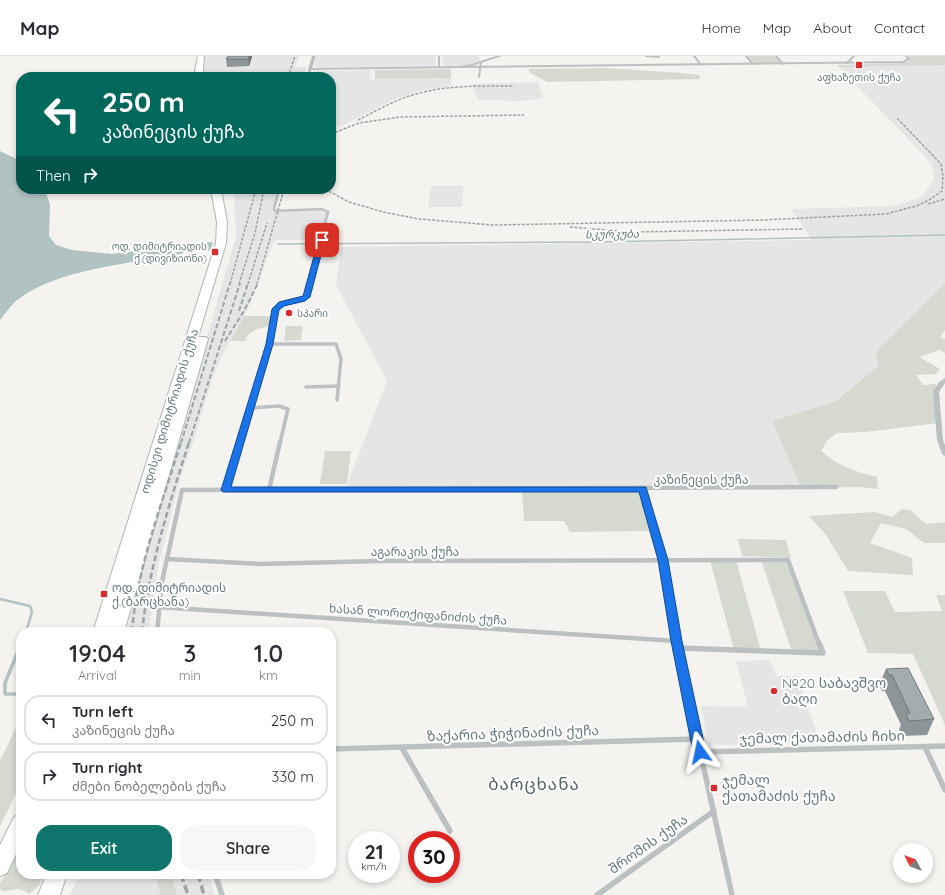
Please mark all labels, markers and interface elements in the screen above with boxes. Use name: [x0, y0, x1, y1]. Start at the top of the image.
text: Map: [20, 16, 59, 40]
text: Home: [702, 19, 741, 37]
text: Map: [763, 19, 791, 37]
text: About: [813, 19, 852, 37]
text: Contact: [874, 19, 925, 37]
marker: აფხაზეთის ქუჩა: [854, 60, 864, 70]
place label: აფხაზეთის ქუჩა: [817, 71, 901, 84]
text: 250 m: [102, 84, 185, 119]
icon: left: [36, 88, 88, 140]
text: კაზინეცის ქუჩა: [102, 120, 245, 143]
icon: right: [79, 164, 101, 186]
text: Then: [36, 166, 71, 185]
pin: [305, 223, 339, 257]
water label: სკურკუბა: [585, 227, 640, 241]
icon: arrive: [311, 229, 333, 251]
place label: ოდ. დიმიტრიადის ქ.(დივიზიონი): [112, 240, 207, 265]
marker: ოდ. დიმიტრიადის ქ.(დივიზიონი): [210, 247, 220, 257]
place label: სპარი: [297, 307, 328, 320]
marker: სპარი: [284, 308, 294, 318]
street label: ოდისეი დიმიტრიადის ქუჩა: [137, 327, 202, 495]
street label: კაზინეცის ქუჩა: [653, 472, 749, 487]
street label: აგარაკის ქუჩა: [371, 544, 459, 559]
place label: ოდ. დიმიტრიადის ქ.(ბარცხანა): [112, 580, 226, 609]
marker: ოდ. დიმიტრიადის ქ.(ბარცხანა): [99, 589, 109, 599]
street label: ხასან ლორთქიფანიძის ქუჩა: [328, 600, 508, 629]
text: 19:04: [69, 638, 126, 668]
text: 3: [183, 638, 196, 668]
text: 1.0: [254, 638, 283, 668]
text: Arrival: [78, 667, 117, 683]
text: min: [179, 667, 201, 683]
text: km: [259, 667, 278, 683]
place label: №20 საბავშვო ბაღი: [782, 674, 886, 708]
marker: №20 საბავშვო ბაღი: [769, 686, 779, 696]
text: Turn left: [72, 702, 134, 721]
icon: left: [38, 709, 60, 731]
text: 250 m: [271, 711, 314, 730]
street label: ზაქარია ჭიჭინაძის ქუჩა: [427, 721, 599, 745]
text: კაზინეცის ქუჩა: [72, 722, 175, 738]
street label: ჯემალ ქათამაძის ჩიხი: [739, 727, 905, 747]
position arrow: [679, 731, 721, 773]
text: Turn right: [72, 758, 143, 777]
icon: right: [38, 765, 60, 787]
text: 330 m: [272, 767, 314, 786]
place label: ჯემალ ქათამაძის ქუჩა: [722, 771, 836, 805]
district label: ბარცხანა: [488, 773, 580, 794]
text: ძმები ნობელების ქუჩა: [72, 778, 227, 794]
marker: ჯემალ ქათამაძის ქუჩა: [709, 783, 719, 793]
street label: შრომის ქუჩა: [605, 810, 691, 878]
button: Exit: [36, 825, 172, 871]
button: Share: [180, 825, 316, 871]
speed limit sign: 30: [408, 831, 460, 883]
text: 21: [364, 839, 384, 864]
north arrow: [893, 843, 933, 883]
map controls: [893, 843, 933, 883]
text: km/h: [361, 860, 387, 873]

